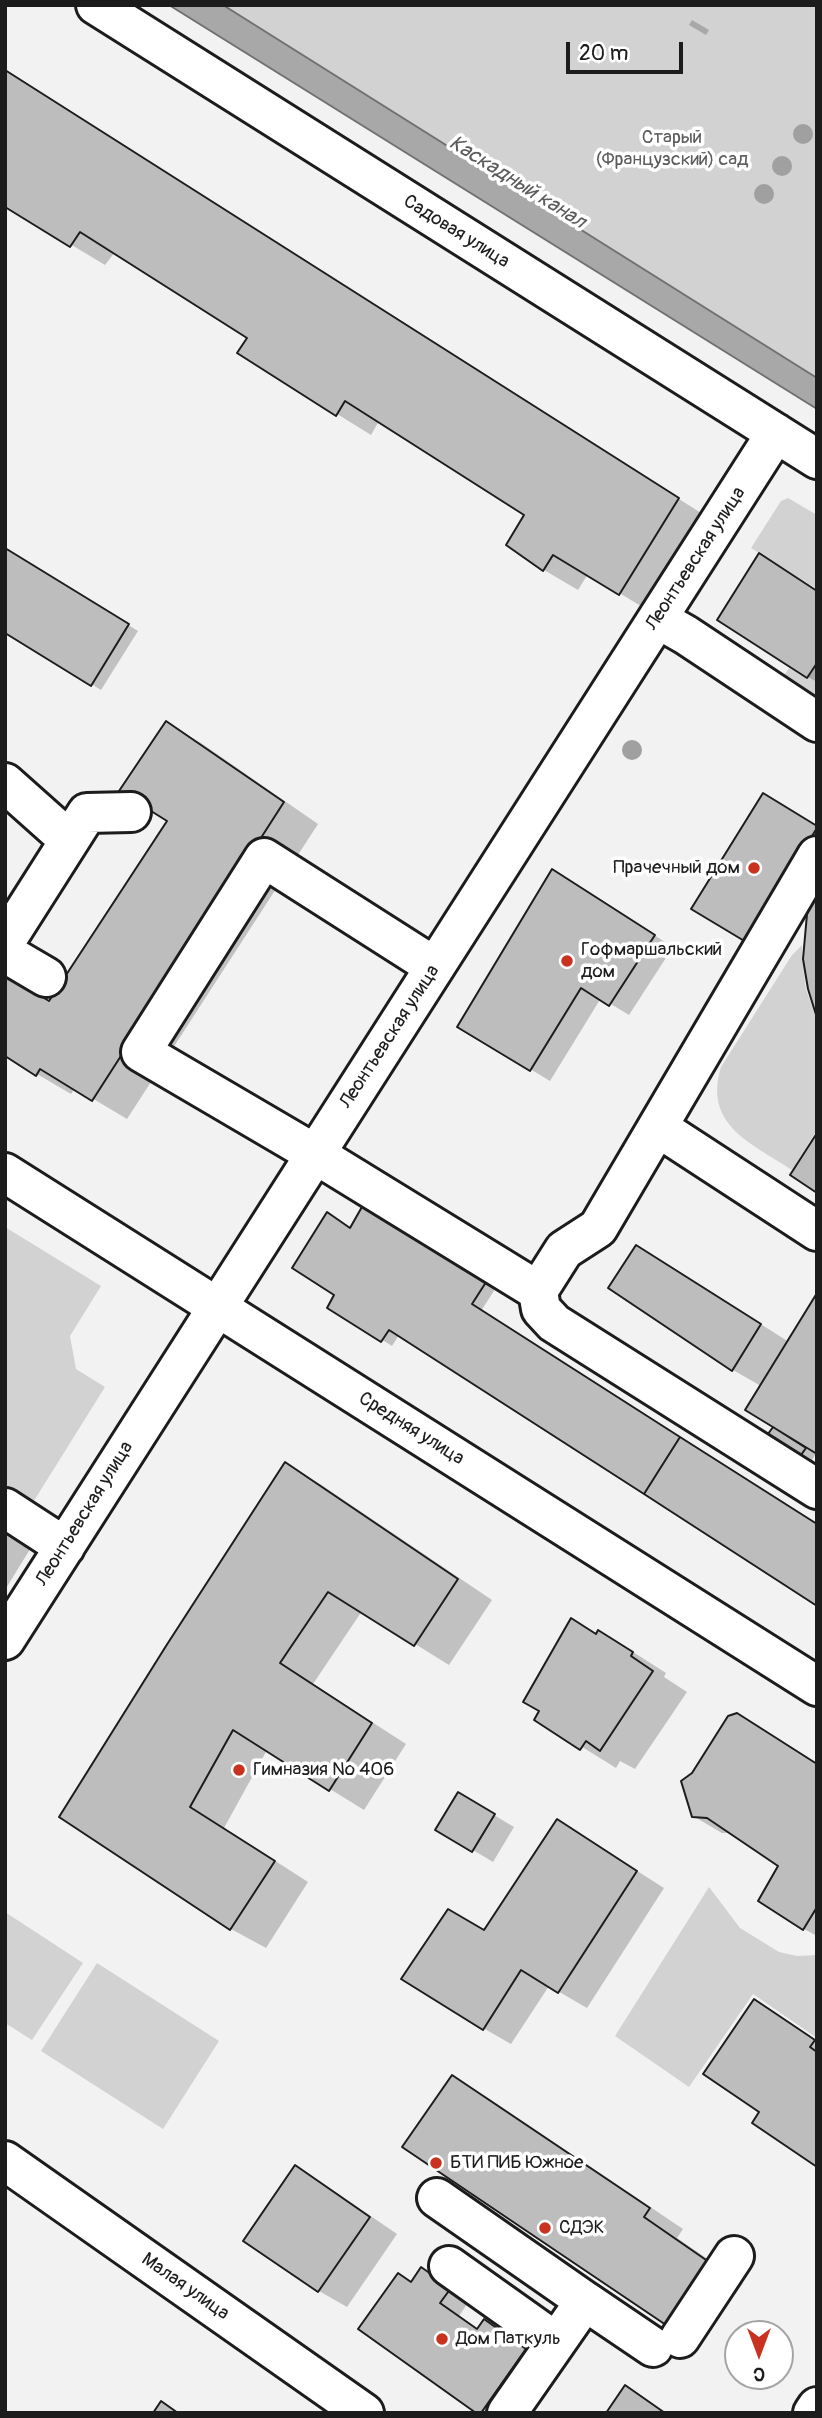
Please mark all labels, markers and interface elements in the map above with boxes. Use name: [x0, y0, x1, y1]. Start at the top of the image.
scale bar: [570, 28, 687, 72]
text: 20 m: [579, 40, 628, 67]
park label: Старый (Французский) сад: [596, 127, 748, 171]
water label: Каскадный канал: [444, 131, 590, 235]
street label: Садовая улица: [399, 190, 513, 274]
street label: Леонтьевская улица: [641, 483, 751, 635]
place label: Прачечный дом: [613, 857, 740, 879]
marker: Прачечный дом: [746, 860, 762, 876]
place label: Гофмаршальский дом: [581, 939, 722, 983]
marker: Гофмаршальский дом: [559, 953, 575, 969]
street label: Леонтьевская улица: [335, 961, 445, 1113]
street label: Средняя улица: [354, 1387, 468, 1471]
street label: Леонтьевская улица: [31, 1438, 139, 1590]
place label: Гимназия № 406: [253, 1759, 394, 1781]
marker: Гимназия № 406: [231, 1762, 247, 1778]
place label: БТИ ПИБ Южное: [450, 2152, 583, 2174]
marker: БТИ ПИБ Южное: [428, 2155, 444, 2171]
place label: СДЭК: [559, 2217, 604, 2239]
marker: СДЭК: [537, 2220, 553, 2236]
street label: Малая улица: [137, 2248, 233, 2326]
north arrow: [724, 2320, 794, 2390]
place label: Дом Паткуль: [456, 2328, 561, 2350]
marker: Дом Паткуль: [434, 2331, 450, 2347]
text: С: [753, 2362, 765, 2386]

